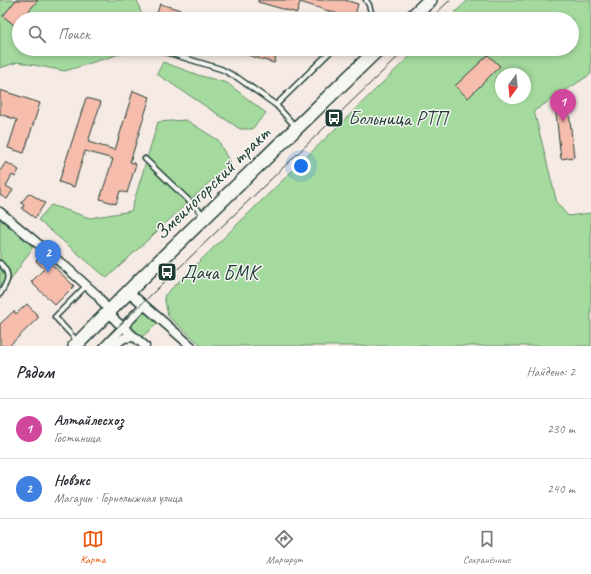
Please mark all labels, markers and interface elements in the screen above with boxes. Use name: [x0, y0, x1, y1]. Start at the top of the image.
search box: [12, 12, 579, 56]
icon: search: [26, 23, 48, 45]
text: Поиск: [58, 25, 90, 44]
north arrow: [495, 68, 531, 104]
pin: 1: [550, 89, 576, 122]
place label: Больница РТП: [348, 106, 450, 131]
bus stop icon: Больница РТП: [323, 107, 345, 129]
street label: Змеиногорский тракт: [149, 120, 277, 245]
your location: [291, 156, 311, 176]
pin: 2: [35, 240, 61, 273]
place label: Дача БМК: [181, 260, 262, 285]
bus stop icon: Дача БМК: [156, 261, 178, 283]
text: Рядом: [16, 362, 54, 383]
text: Найдено: 2: [527, 364, 575, 380]
text: Алтайлесхоз: [54, 411, 124, 430]
text: 1: [26, 421, 32, 437]
text: 230 m: [547, 421, 575, 437]
text: Гостиница: [54, 430, 100, 446]
text: Новэкс: [54, 471, 90, 490]
text: 2: [26, 481, 32, 497]
text: 240 m: [547, 481, 575, 497]
text: Магазин · Горнолыжная улица: [54, 490, 182, 506]
tab: Карта: [80, 528, 105, 566]
tab: Маршрут: [266, 528, 302, 566]
tab: Сохранённые: [463, 528, 511, 566]

